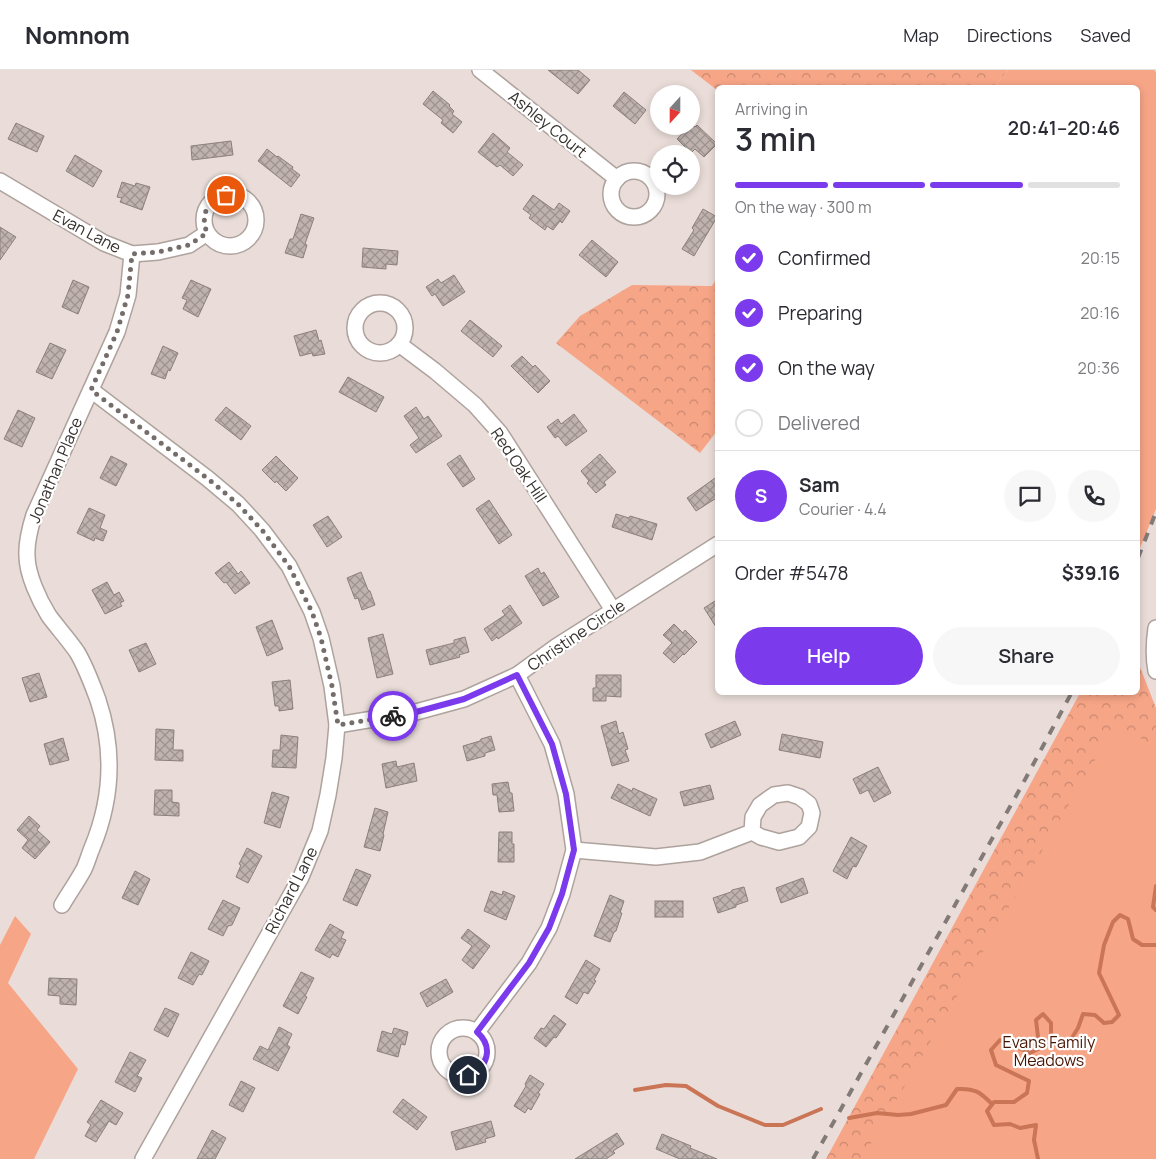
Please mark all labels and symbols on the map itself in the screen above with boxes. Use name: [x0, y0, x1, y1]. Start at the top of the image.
street label: Ashley Court: [504, 85, 592, 163]
north arrow: [650, 85, 700, 135]
pin: [205, 174, 247, 216]
street label: Evan Lane: [49, 204, 125, 258]
street label: Jonathan Place: [23, 414, 87, 526]
street label: Red Oak Hill: [486, 423, 552, 507]
street label: Christine Circle: [523, 594, 629, 676]
courier: [368, 691, 418, 741]
street label: Richard Lane: [260, 843, 322, 937]
park label: Evans Family Meadows: [1003, 1031, 1096, 1071]
pin: [447, 1054, 489, 1096]

